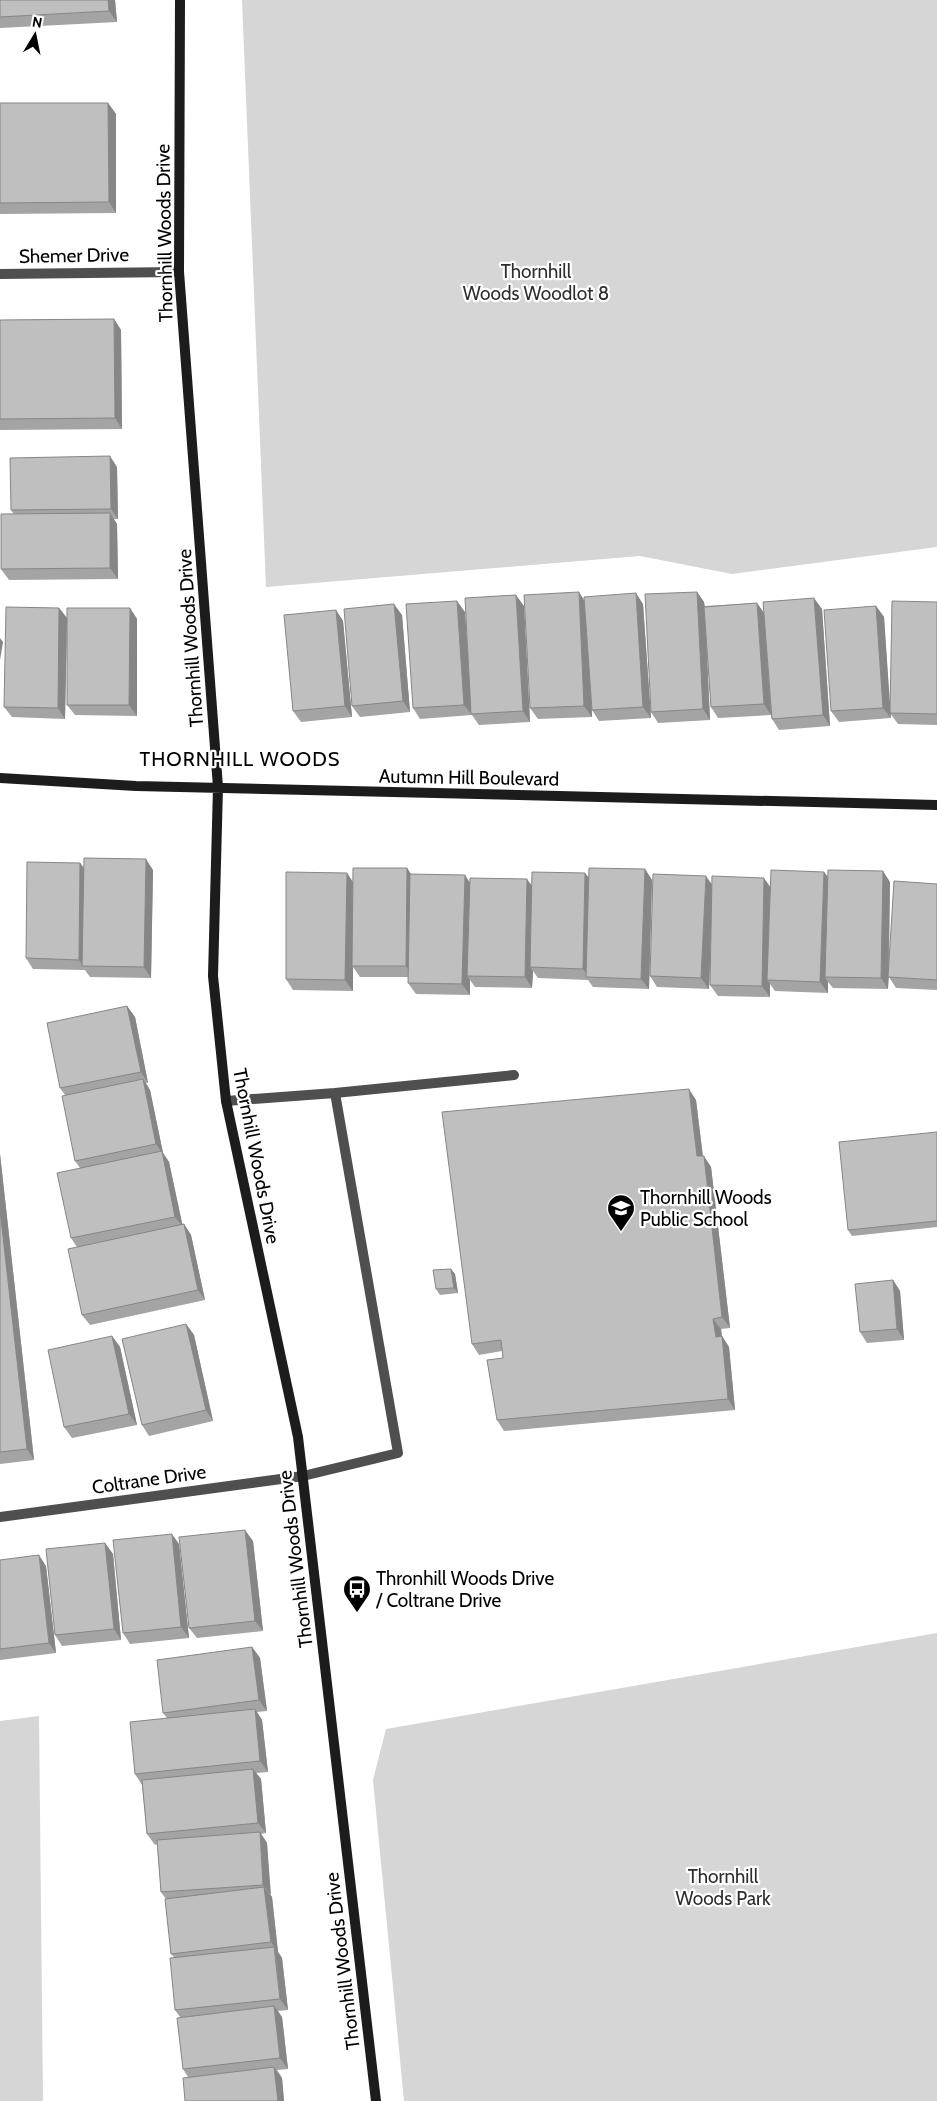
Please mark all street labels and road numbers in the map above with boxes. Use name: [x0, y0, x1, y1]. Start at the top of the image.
street label: Thornhill Woods Drive: [151, 143, 178, 322]
street label: Shemer Drive: [19, 243, 130, 268]
street label: Thornhill Woods Drive: [173, 548, 208, 728]
street label: Autumn Hill Boulevard: [379, 764, 559, 791]
street label: Thornhill Woods Drive: [228, 1066, 285, 1246]
street label: Coltrane Drive: [91, 1460, 208, 1499]
street label: Thornhill Woods Drive: [273, 1469, 318, 1649]
street label: Thornhill Woods Drive: [320, 1871, 365, 2051]

